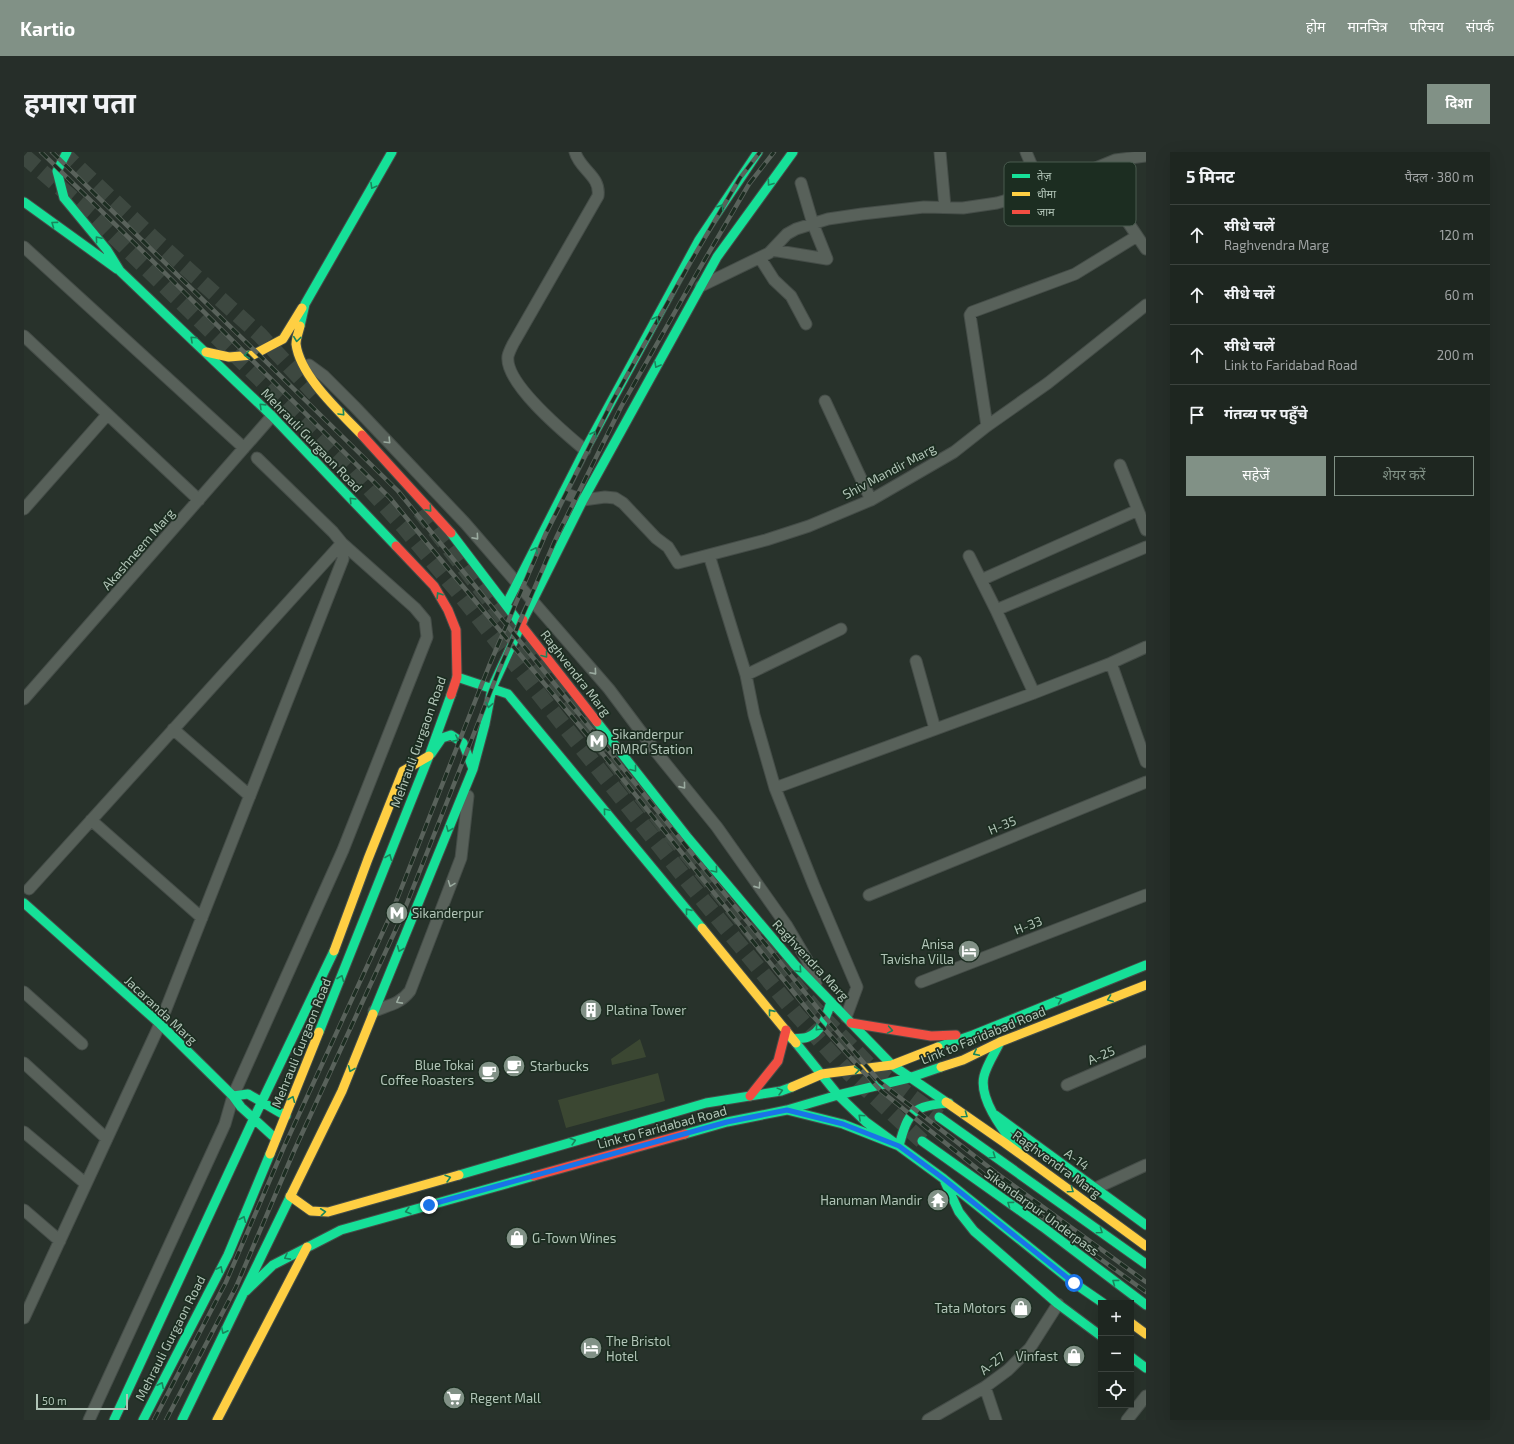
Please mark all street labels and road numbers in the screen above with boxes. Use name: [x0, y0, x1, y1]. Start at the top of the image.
street label: Mehrauli Gurgaon Road: [258, 385, 366, 495]
street label: Shiv Mandir Marg: [840, 440, 938, 502]
street label: Akashneem Marg: [98, 505, 178, 593]
street label: Raghvendra Marg: [537, 627, 615, 719]
street label: Mehrauli Gurgaon Road: [387, 674, 449, 810]
street label: H-35: [986, 812, 1018, 838]
street label: H-33: [1012, 912, 1044, 938]
street label: Raghvendra Marg: [769, 916, 853, 1004]
street label: Jacaranda Marg: [121, 972, 201, 1048]
street label: Mehrauli Gurgaon Road: [268, 976, 334, 1110]
street label: Link to Faridabad Road: [918, 1003, 1048, 1067]
street label: A-25: [1085, 1042, 1117, 1068]
street label: Link to Faridabad Road: [595, 1102, 729, 1152]
street label: Raghvendra Marg: [1010, 1127, 1104, 1201]
street label: A-14: [1062, 1145, 1092, 1173]
street label: Sikandarpur Underpass: [981, 1165, 1103, 1259]
street label: Mehrauli Gurgaon Road: [131, 1273, 209, 1403]
street label: A-27: [976, 1348, 1008, 1378]

